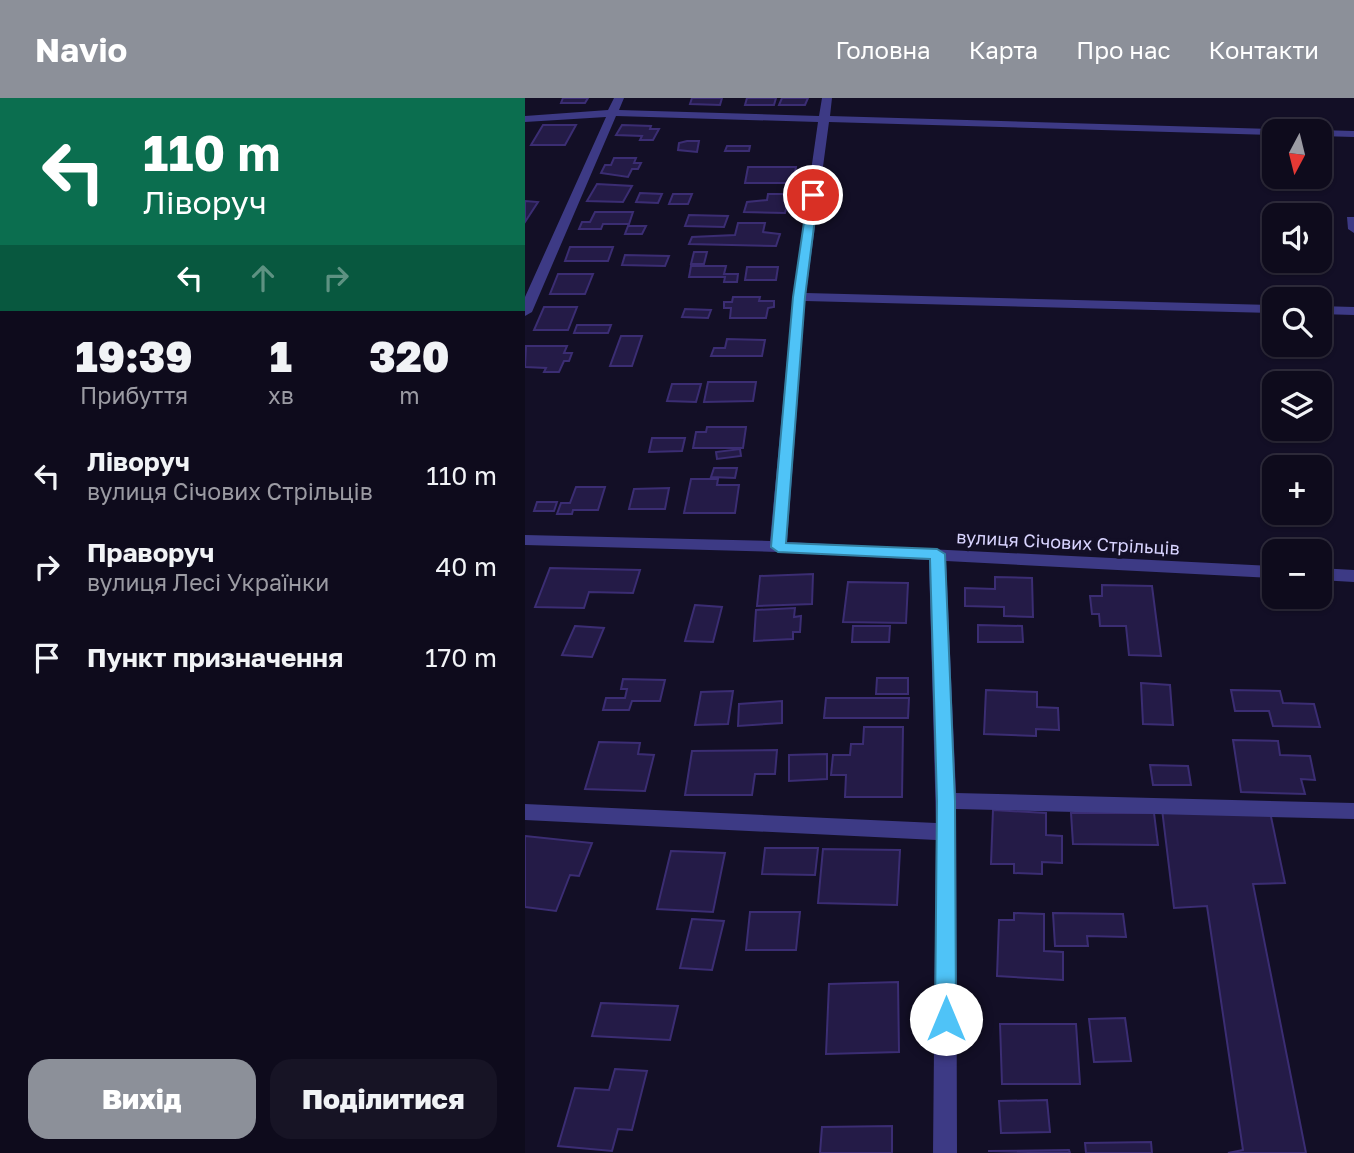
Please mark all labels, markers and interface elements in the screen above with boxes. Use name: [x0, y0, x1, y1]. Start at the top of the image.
text: Navio: [35, 30, 127, 69]
text: Головна: [835, 35, 931, 64]
text: Карта: [969, 35, 1038, 64]
text: Про нас: [1076, 35, 1171, 64]
text: Контакти: [1209, 35, 1319, 64]
north arrow: [1262, 119, 1332, 189]
map controls: [1262, 119, 1332, 609]
text: 110 m: [143, 123, 280, 182]
icon: left: [28, 126, 119, 217]
pin: [783, 165, 843, 225]
icon: arrive: [794, 176, 832, 214]
text: Ліворуч: [143, 183, 267, 221]
button: sound: [1262, 203, 1332, 273]
icon: left: [171, 259, 209, 297]
icon: ahead: [244, 259, 282, 297]
icon: right: [317, 259, 355, 297]
button: search: [1262, 287, 1332, 357]
text: 19:39: [76, 331, 193, 381]
text: 1: [270, 331, 292, 381]
text: 320: [369, 331, 450, 381]
button: layers: [1262, 371, 1332, 441]
text: Прибуття: [80, 381, 188, 409]
text: хв: [268, 381, 294, 409]
text: m: [399, 381, 420, 409]
text: Ліворуч: [87, 446, 190, 477]
button: +: [1262, 455, 1332, 525]
icon: left: [28, 457, 66, 495]
text: 110 m: [426, 460, 497, 491]
text: вулиця Січових Стрільців: [87, 477, 373, 505]
street label: вулиця Січових Стрільців: [956, 525, 1180, 559]
text: Праворуч: [87, 537, 215, 568]
button: −: [1262, 539, 1332, 609]
icon: right: [28, 548, 66, 586]
text: 40 m: [436, 551, 497, 582]
text: вулиця Лесі Українки: [87, 568, 329, 596]
icon: arrive: [28, 639, 66, 677]
text: Пункт призначення: [87, 642, 343, 673]
text: 170 m: [425, 642, 497, 673]
position arrow: [909, 982, 983, 1056]
button: Вихід: [28, 1059, 256, 1139]
button: Поділитися: [270, 1059, 497, 1139]

